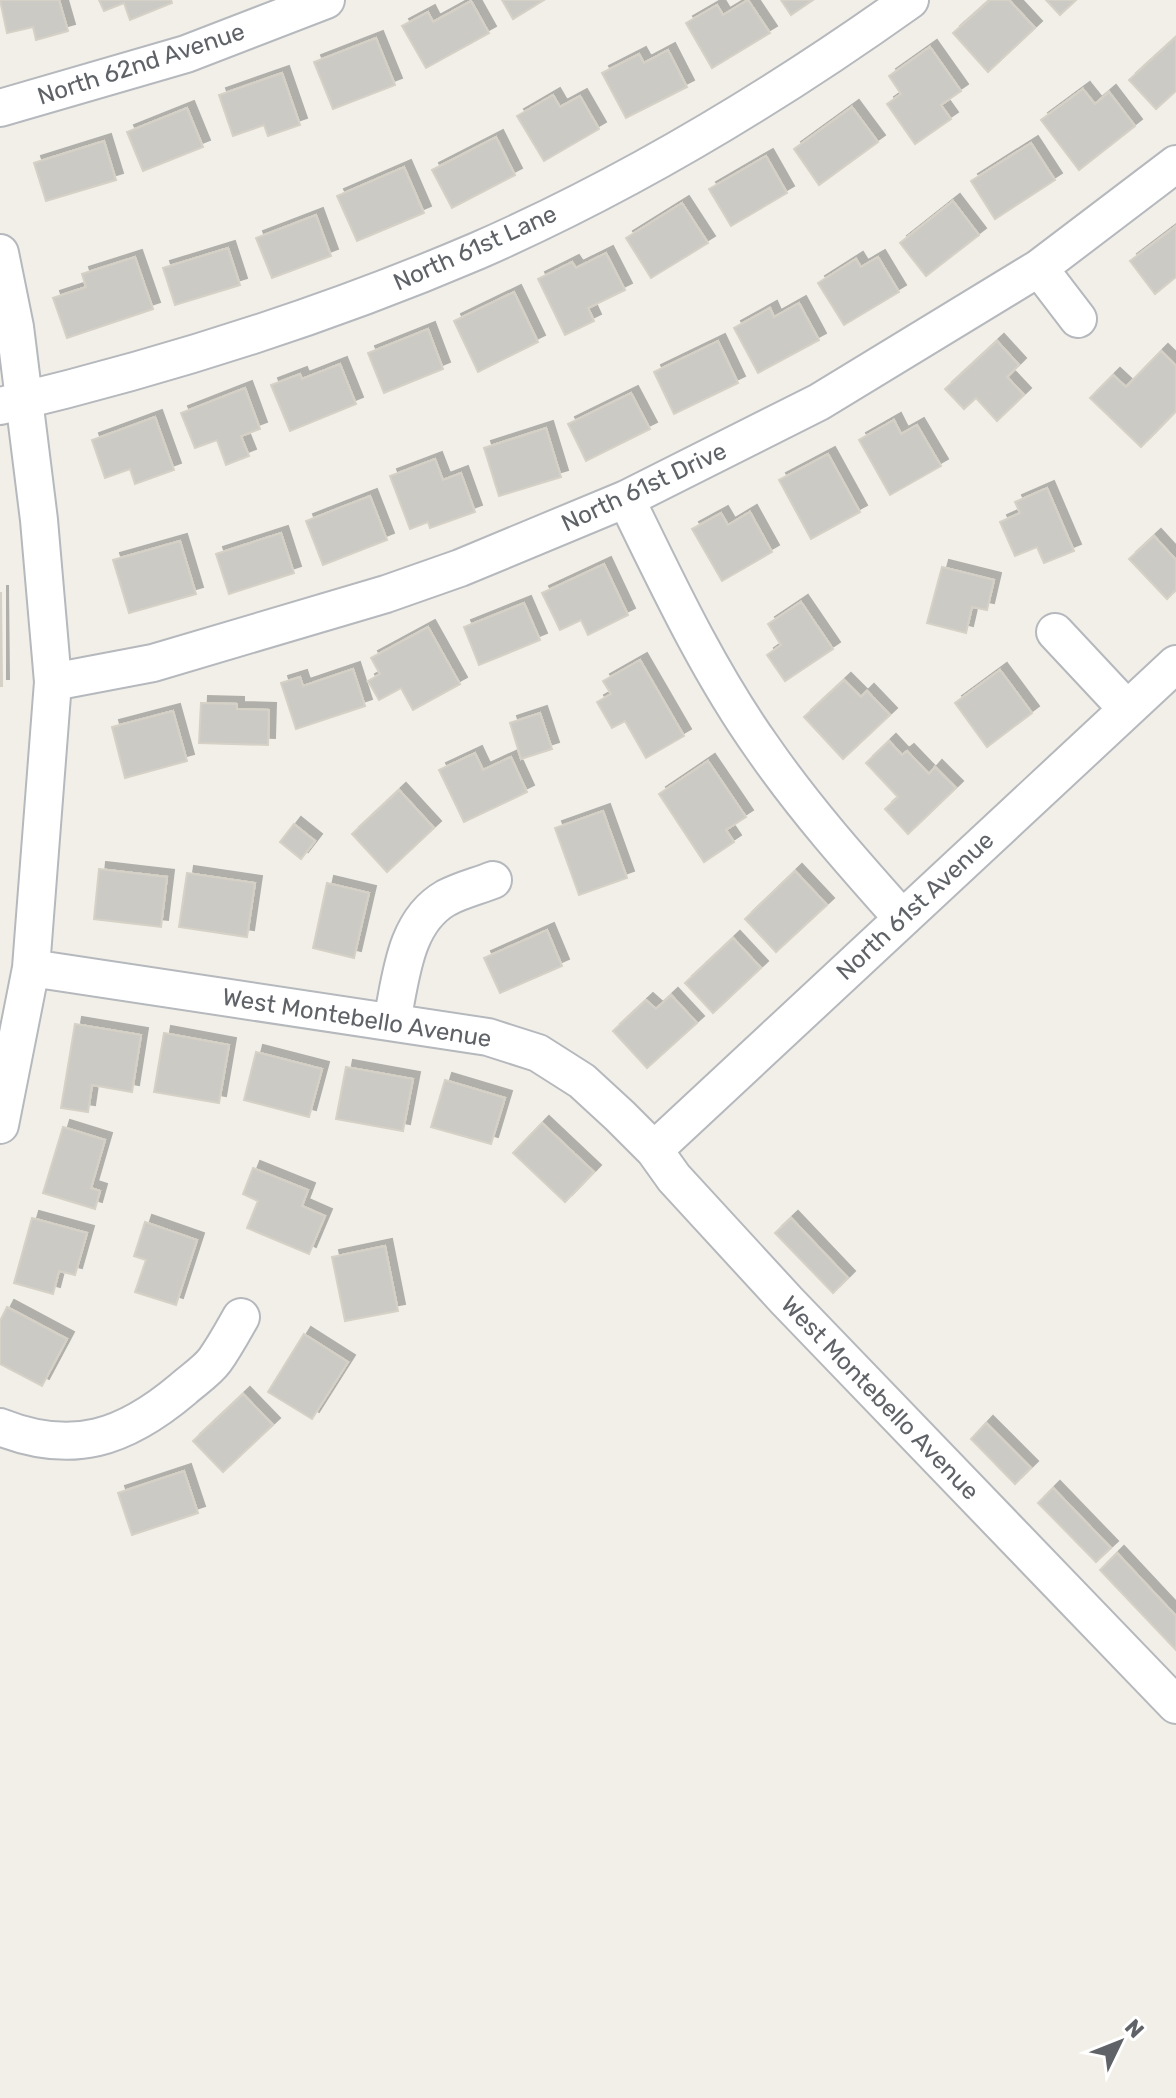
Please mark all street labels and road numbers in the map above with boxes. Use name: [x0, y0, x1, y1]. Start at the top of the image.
street label: North 62nd Avenue: [34, 17, 248, 111]
street label: North 61st Lane: [389, 199, 561, 297]
street label: North 61st Drive: [557, 437, 731, 537]
street label: North 61st Avenue: [831, 826, 999, 986]
street label: West Montebello Avenue: [220, 983, 494, 1053]
street label: West Montebello Avenue: [775, 1290, 985, 1506]

